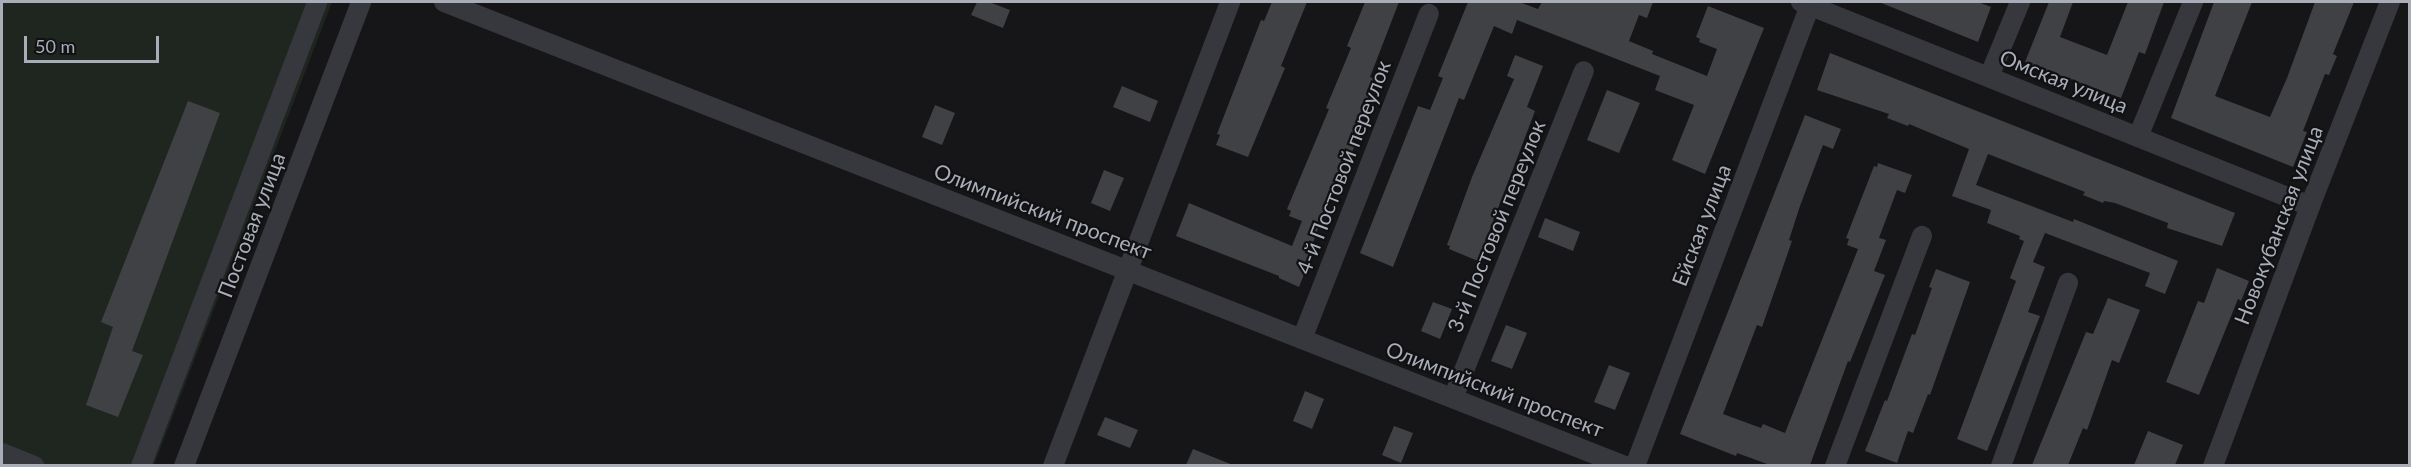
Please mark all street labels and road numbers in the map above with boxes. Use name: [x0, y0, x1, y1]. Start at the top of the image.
street label: Омская улица: [1996, 44, 2132, 118]
street label: 4-й Постовой переулок: [1291, 57, 1395, 277]
street label: 3-й Постовой переулок: [1442, 116, 1550, 336]
street label: Новокубанская улица: [2228, 122, 2328, 328]
street label: Постовая улица: [212, 149, 290, 301]
street label: Олимпийский проспект: [930, 158, 1156, 264]
street label: Ейская улица: [1666, 161, 1736, 289]
street label: Олимпийский проспект: [1382, 336, 1608, 442]

